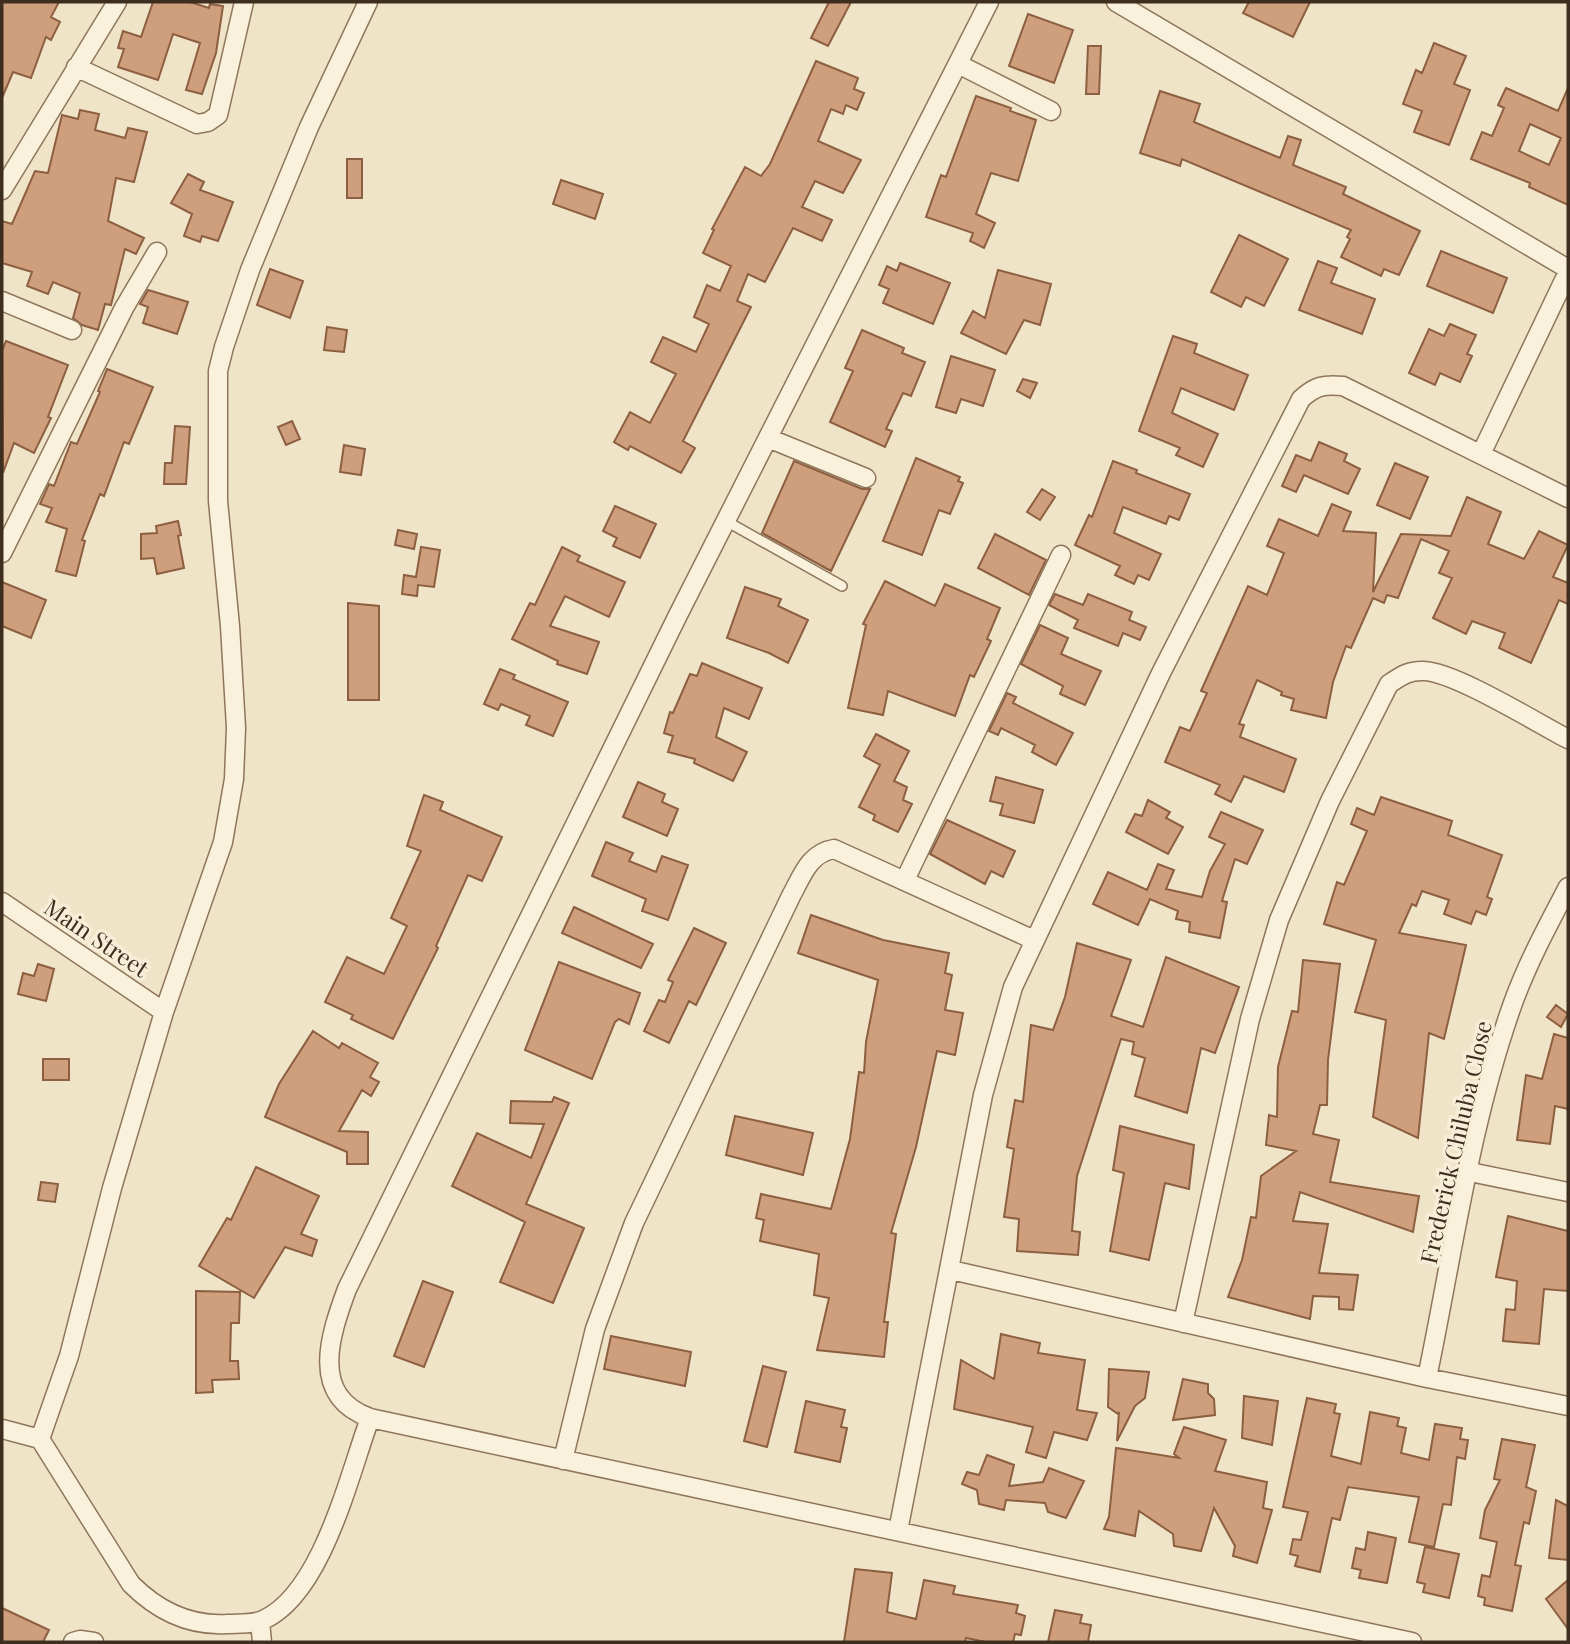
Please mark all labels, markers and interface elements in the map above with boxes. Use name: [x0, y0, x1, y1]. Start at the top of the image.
street label: Main Street: [39, 891, 156, 984]
street label: Frederick Chiluba Close: [1412, 1018, 1498, 1266]

